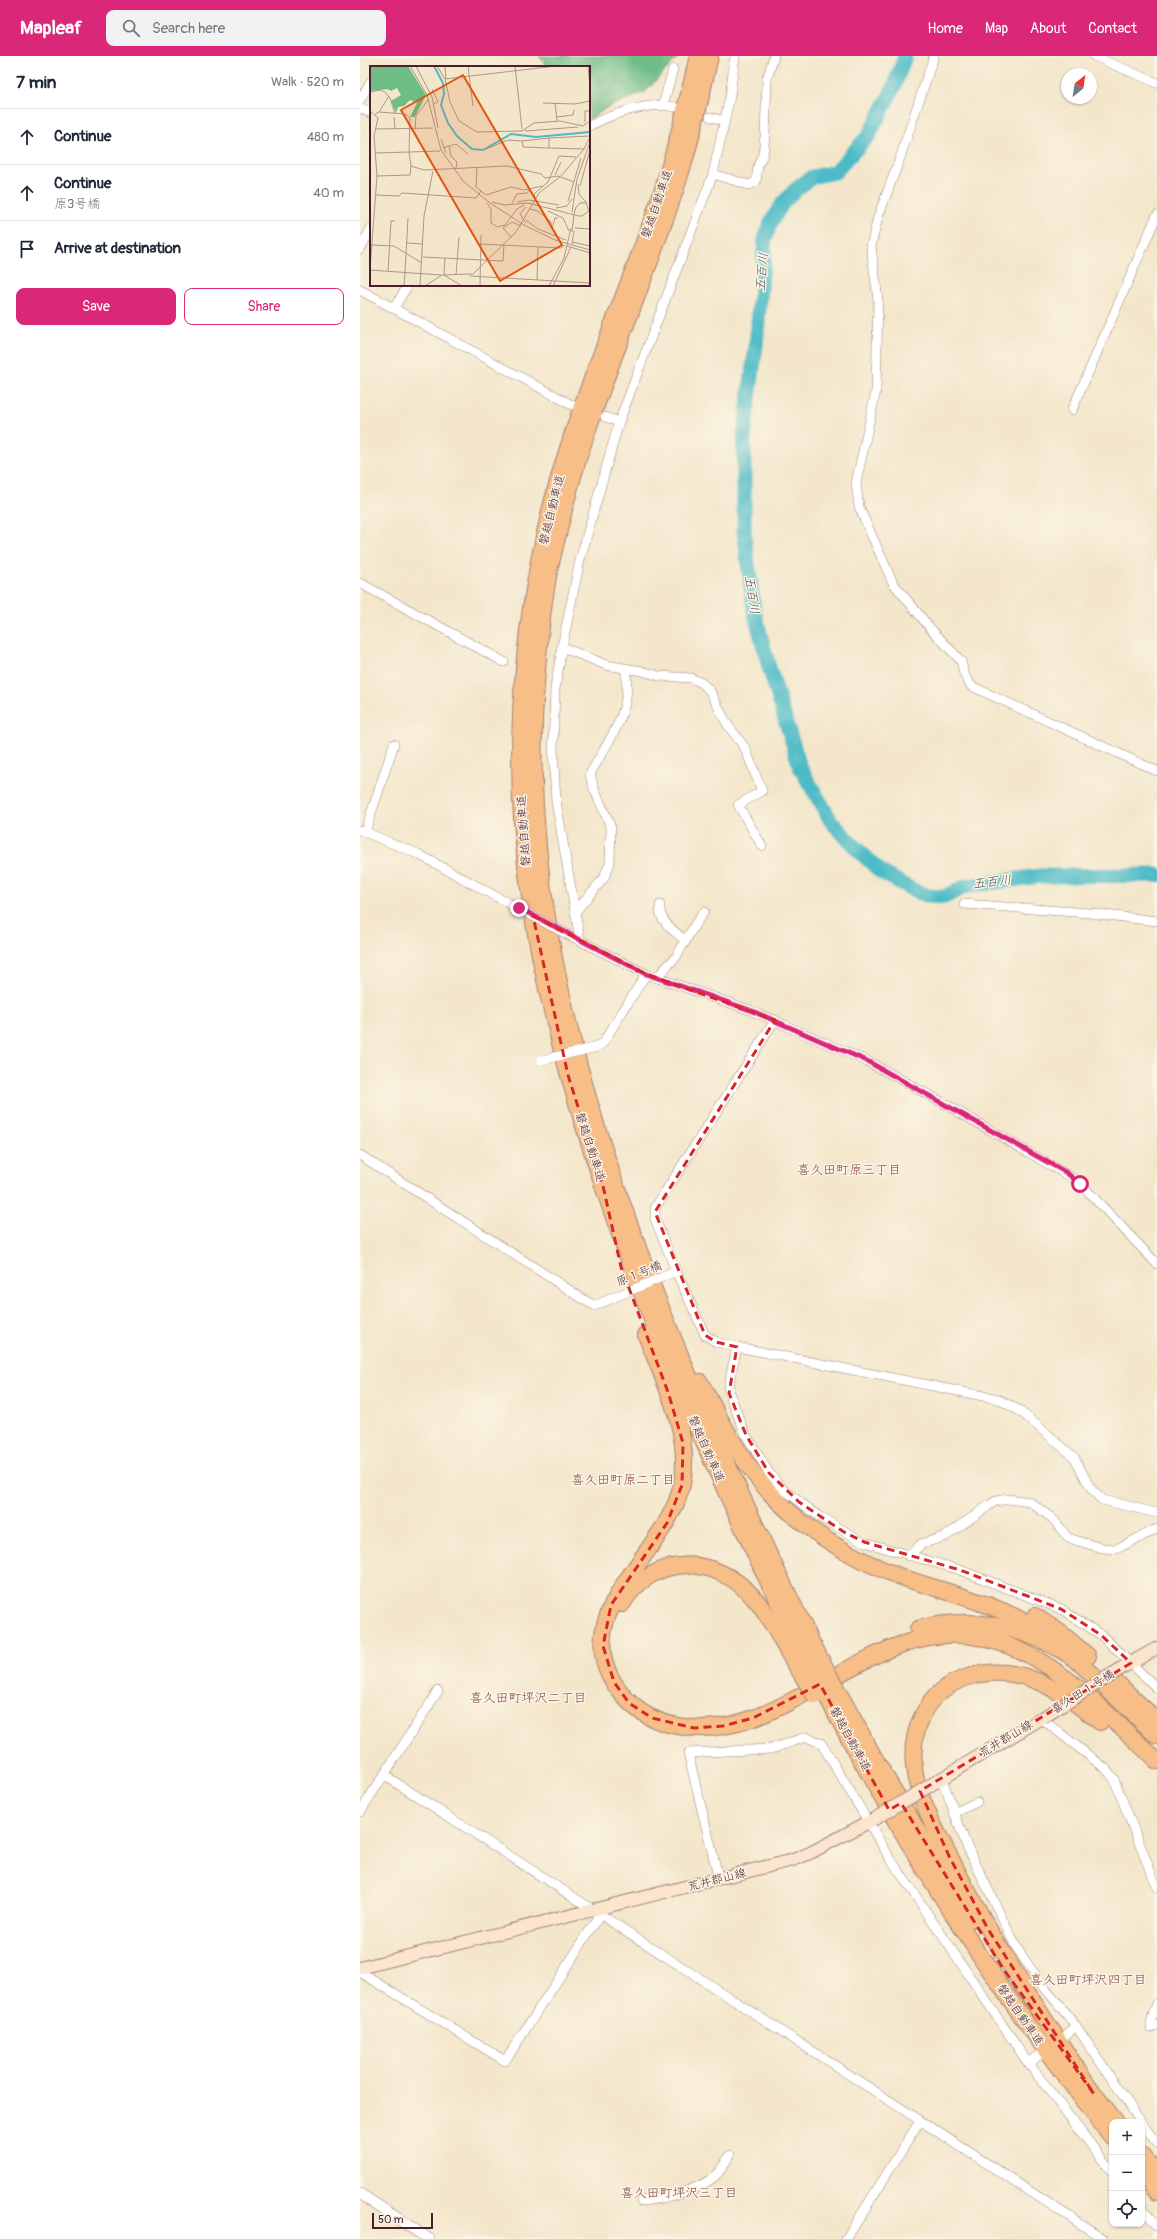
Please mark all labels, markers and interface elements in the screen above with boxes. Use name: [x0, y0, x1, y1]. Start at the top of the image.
search box: [106, 10, 386, 46]
text: Mapleaf: [20, 16, 82, 40]
icon: search: [120, 17, 142, 39]
text: Search here: [152, 19, 225, 38]
text: Home: [928, 20, 963, 37]
text: Map: [985, 20, 1008, 37]
text: About: [1030, 20, 1066, 37]
text: Contact: [1088, 20, 1137, 37]
inset map: [370, 66, 590, 286]
north arrow: [1061, 68, 1097, 104]
text: 7 min: [16, 72, 56, 93]
text: Walk · 520 m: [271, 74, 344, 90]
icon: ahead: [16, 126, 38, 148]
text: Continue: [54, 127, 112, 146]
text: 480 m: [307, 129, 344, 145]
street label: 磐越自動車道: [638, 168, 676, 240]
text: Continue: [54, 174, 112, 193]
icon: ahead: [16, 182, 38, 204]
text: 40 m: [313, 185, 344, 201]
text: 原3号橋: [54, 196, 100, 212]
icon: arrive: [16, 238, 38, 260]
text: Arrive at destination: [54, 239, 181, 258]
water label: 五百川: [752, 252, 772, 292]
button: Save: [16, 288, 176, 325]
button: Share: [184, 288, 344, 325]
street label: 磐越自動車道: [536, 473, 568, 547]
water label: 五百川: [741, 574, 763, 616]
street label: 磐越自動車道: [514, 795, 534, 867]
water label: 五百川: [972, 872, 1012, 892]
route end: [510, 899, 528, 917]
street label: 磐越自動車道: [572, 1110, 608, 1184]
district label: 喜久田町原三丁目: [797, 1162, 901, 1178]
route start: [1071, 1175, 1089, 1193]
street label: 原１号橋: [614, 1258, 664, 1290]
street label: 磐越自動車道: [685, 1413, 727, 1485]
district label: 喜久田町原二丁目: [571, 1472, 675, 1488]
street label: 喜久田１号橋: [1048, 1667, 1118, 1717]
district label: 喜久田町坪沢二丁目: [469, 1690, 587, 1706]
street label: 磐越自動車道: [826, 1704, 874, 1774]
street label: 荒井郡山線: [976, 1717, 1036, 1761]
street label: 荒井郡山線: [686, 1865, 748, 1895]
district label: 喜久田町坪沢四丁目: [1029, 1972, 1147, 1988]
street label: 磐越自動車道: [993, 1981, 1047, 2049]
map controls: [1109, 2119, 1145, 2227]
button: +: [1109, 2119, 1145, 2155]
button: −: [1109, 2155, 1145, 2191]
district label: 喜久田町坪沢三丁目: [620, 2185, 738, 2201]
button: locate: [1109, 2191, 1145, 2227]
scale bar: [372, 2211, 433, 2230]
text: 50 m: [378, 2213, 404, 2226]

